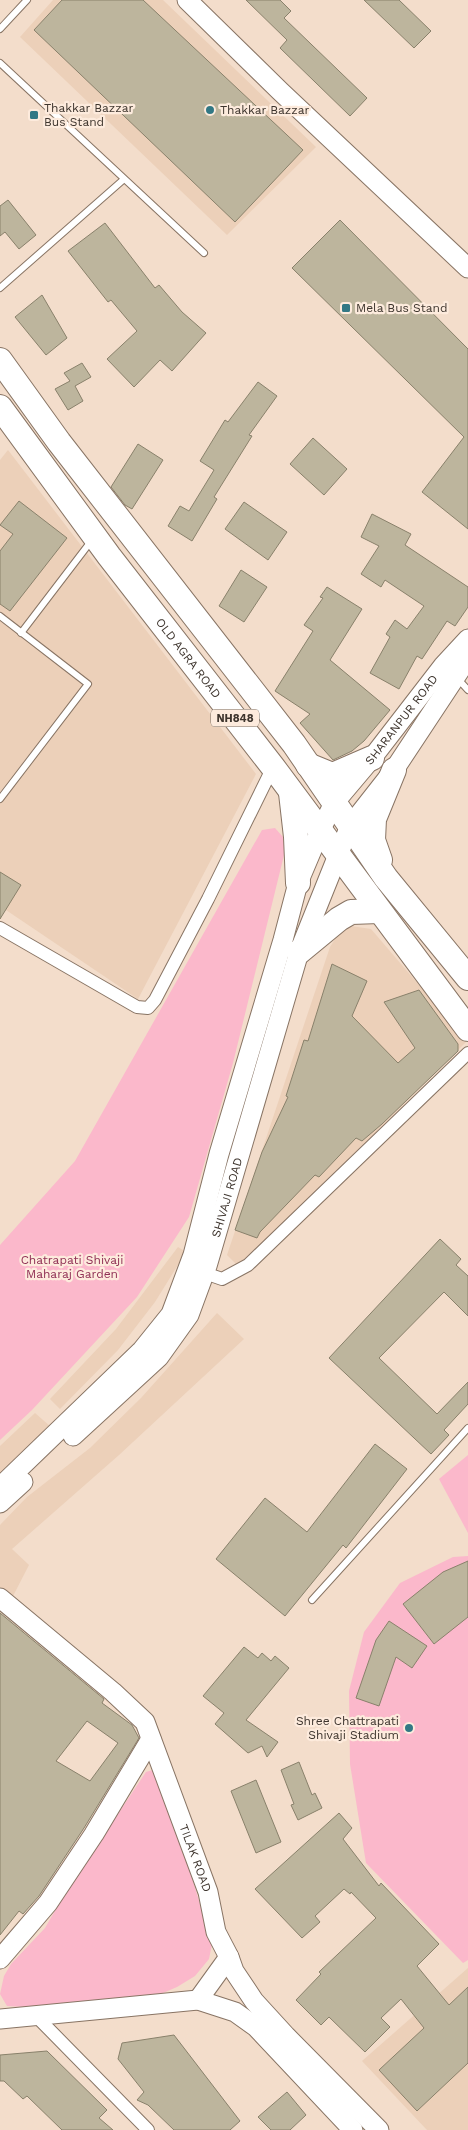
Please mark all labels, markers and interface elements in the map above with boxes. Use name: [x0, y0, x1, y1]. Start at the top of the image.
place label: Thakkar Bazzar Bus Stand: [44, 101, 133, 129]
place label: Thakkar Bazzar: [220, 103, 309, 117]
marker: Thakkar Bazzar: [204, 104, 216, 116]
marker: Thakkar Bazzar Bus Stand: [28, 109, 40, 121]
place label: Mela Bus Stand: [356, 301, 447, 315]
marker: Mela Bus Stand: [340, 302, 352, 314]
street label: OLD AGRA ROAD: [153, 615, 224, 701]
street label: SHARANPUR ROAD: [362, 672, 441, 768]
road number: NH848: [211, 710, 259, 726]
street label: SHIVAJI ROAD: [209, 1156, 245, 1239]
park label: Chatrapati Shivaji Maharaj Garden: [21, 1253, 123, 1281]
place label: Shree Chattrapati Shivaji Stadium: [296, 1714, 399, 1742]
marker: Shree Chattrapati Shivaji Stadium: [403, 1722, 415, 1734]
street label: TILAK ROAD: [177, 1822, 214, 1894]

